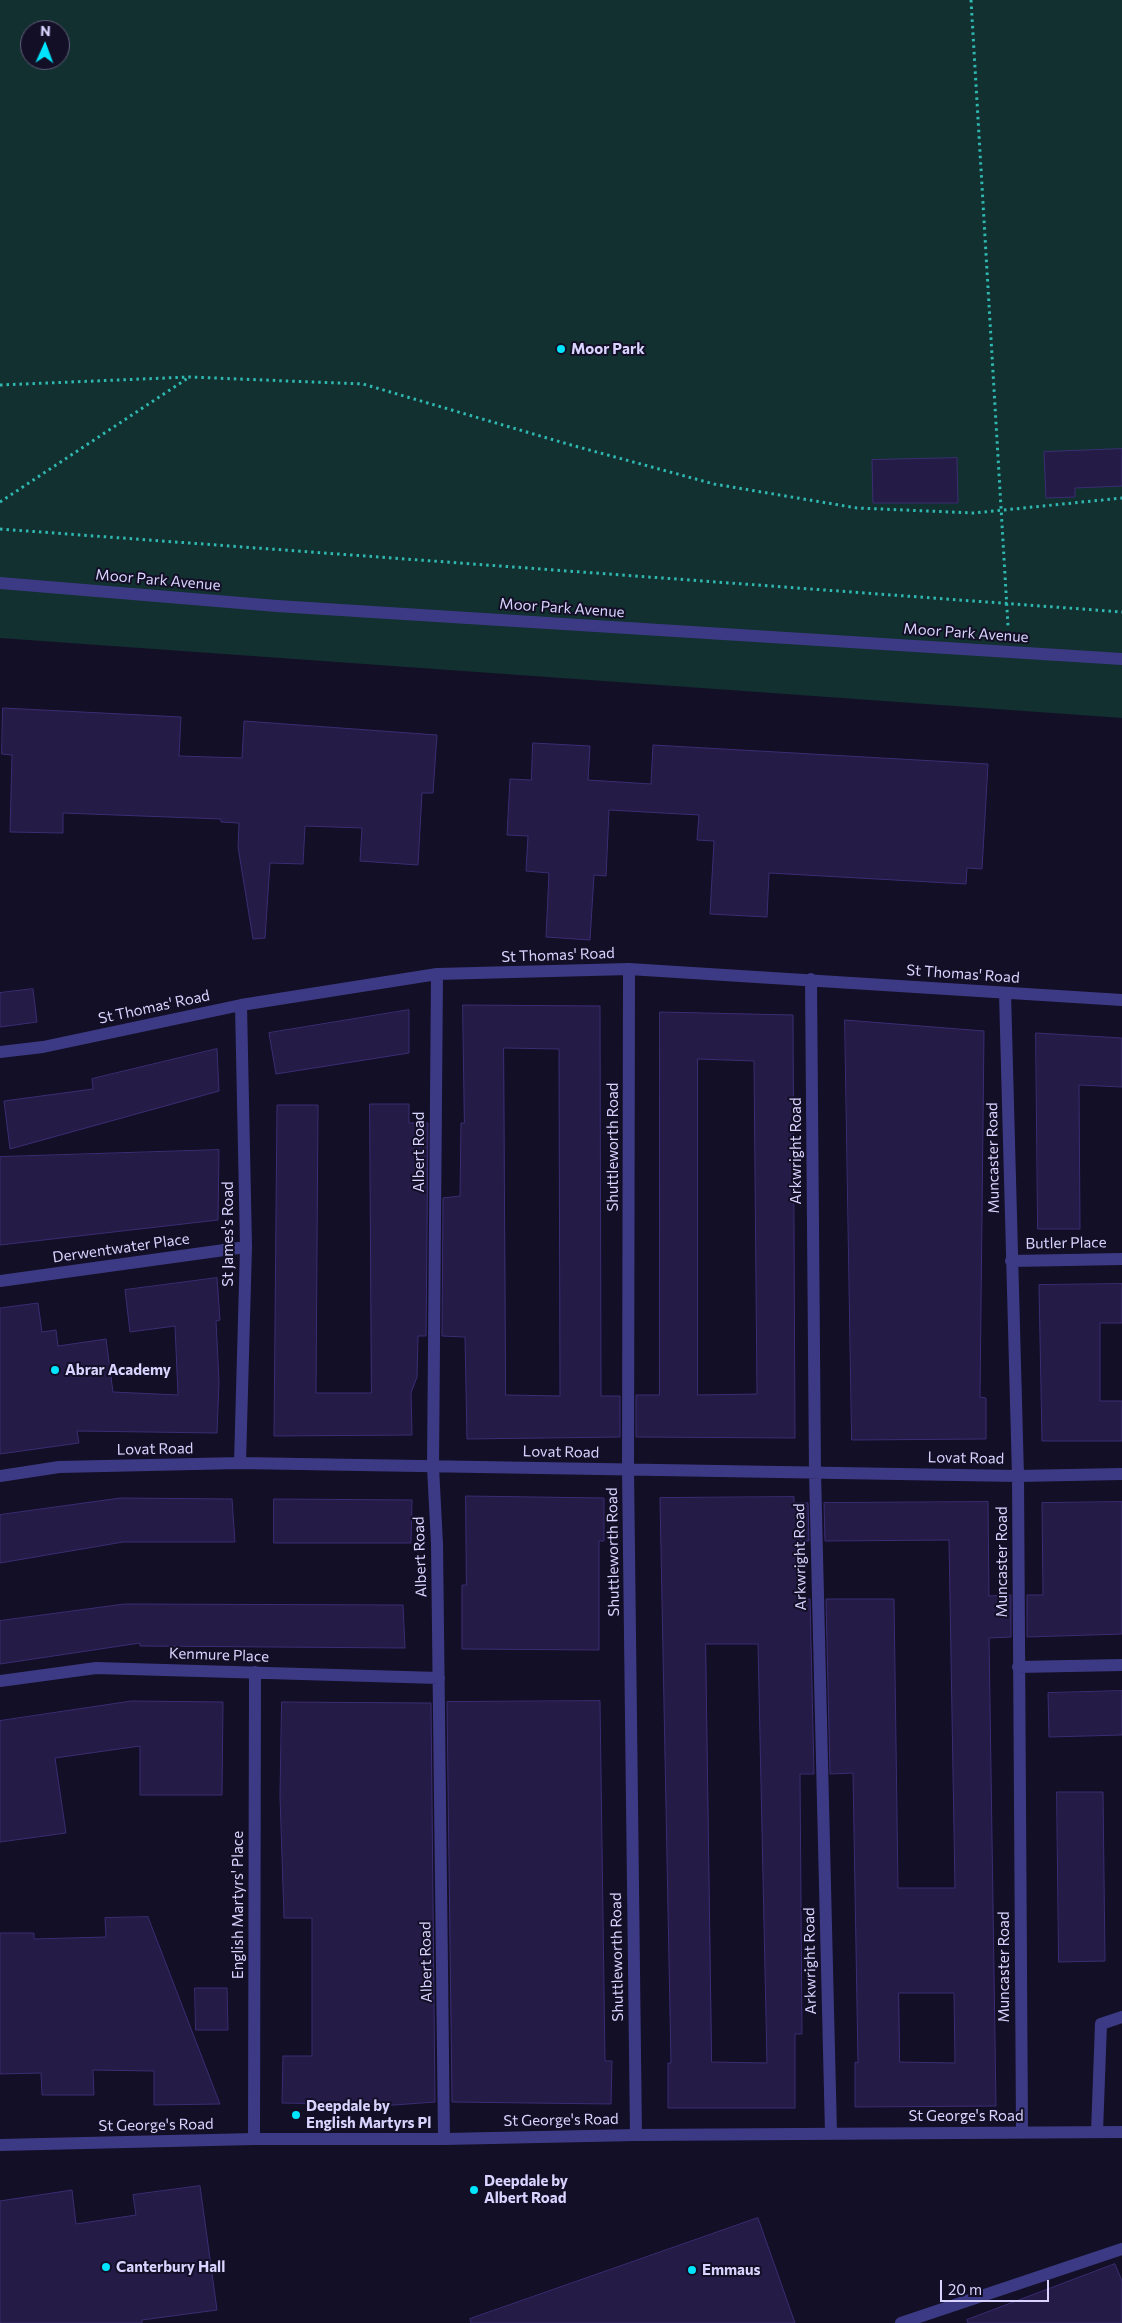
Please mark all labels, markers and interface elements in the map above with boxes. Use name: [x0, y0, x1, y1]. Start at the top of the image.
north arrow: [20, 20, 70, 70]
text: N: [40, 22, 51, 39]
place label: Moor Park: [571, 340, 645, 358]
marker: Moor Park: [555, 343, 567, 355]
street label: Moor Park Avenue: [95, 566, 221, 594]
street label: Moor Park Avenue: [499, 595, 625, 621]
street label: Moor Park Avenue: [903, 620, 1029, 646]
street label: St Thomas' Road: [501, 944, 615, 966]
street label: St Thomas' Road: [906, 961, 1020, 987]
street label: St Thomas' Road: [97, 986, 211, 1028]
street label: Shuttleworth Road: [604, 1083, 622, 1211]
street label: Arkwright Road: [787, 1097, 805, 1205]
street label: Muncaster Road: [983, 1102, 1003, 1214]
street label: Albert Road: [410, 1112, 428, 1192]
street label: St James's Road: [219, 1181, 237, 1287]
street label: Derwentwater Place: [51, 1229, 191, 1267]
street label: Butler Place: [1025, 1233, 1107, 1253]
place label: Abrar Academy: [65, 1361, 171, 1379]
marker: Abrar Academy: [49, 1364, 61, 1376]
street label: Lovat Road: [116, 1439, 194, 1459]
street label: Lovat Road: [522, 1442, 600, 1462]
street label: Lovat Road: [927, 1448, 1005, 1468]
street label: Shuttleworth Road: [603, 1487, 623, 1617]
street label: Arkwright Road: [790, 1503, 810, 1611]
street label: Muncaster Road: [993, 1506, 1011, 1618]
street label: Albert Road: [410, 1516, 430, 1598]
street label: Kenmure Place: [169, 1644, 269, 1666]
street label: English Martyrs' Place: [229, 1831, 247, 1979]
street label: Shuttleworth Road: [607, 1892, 627, 2022]
street label: Arkwright Road: [800, 1907, 820, 2015]
street label: Muncaster Road: [995, 1911, 1013, 2023]
street label: Albert Road: [416, 1921, 436, 2003]
place label: Deepdale by English Martyrs Pl: [306, 2097, 431, 2132]
street label: St George's Road: [908, 2107, 1024, 2125]
marker: Deepdale by English Martyrs Pl: [290, 2109, 302, 2121]
street label: St George's Road: [503, 2110, 619, 2130]
street label: St George's Road: [98, 2115, 214, 2135]
place label: Deepdale by Albert Road: [484, 2172, 568, 2207]
marker: Deepdale by Albert Road: [468, 2184, 480, 2196]
place label: Canterbury Hall: [116, 2258, 225, 2276]
marker: Canterbury Hall: [100, 2261, 112, 2273]
place label: Emmaus: [702, 2261, 761, 2279]
marker: Emmaus: [686, 2264, 698, 2276]
scale bar: [942, 2270, 1051, 2302]
text: 20 m: [948, 2280, 982, 2298]

